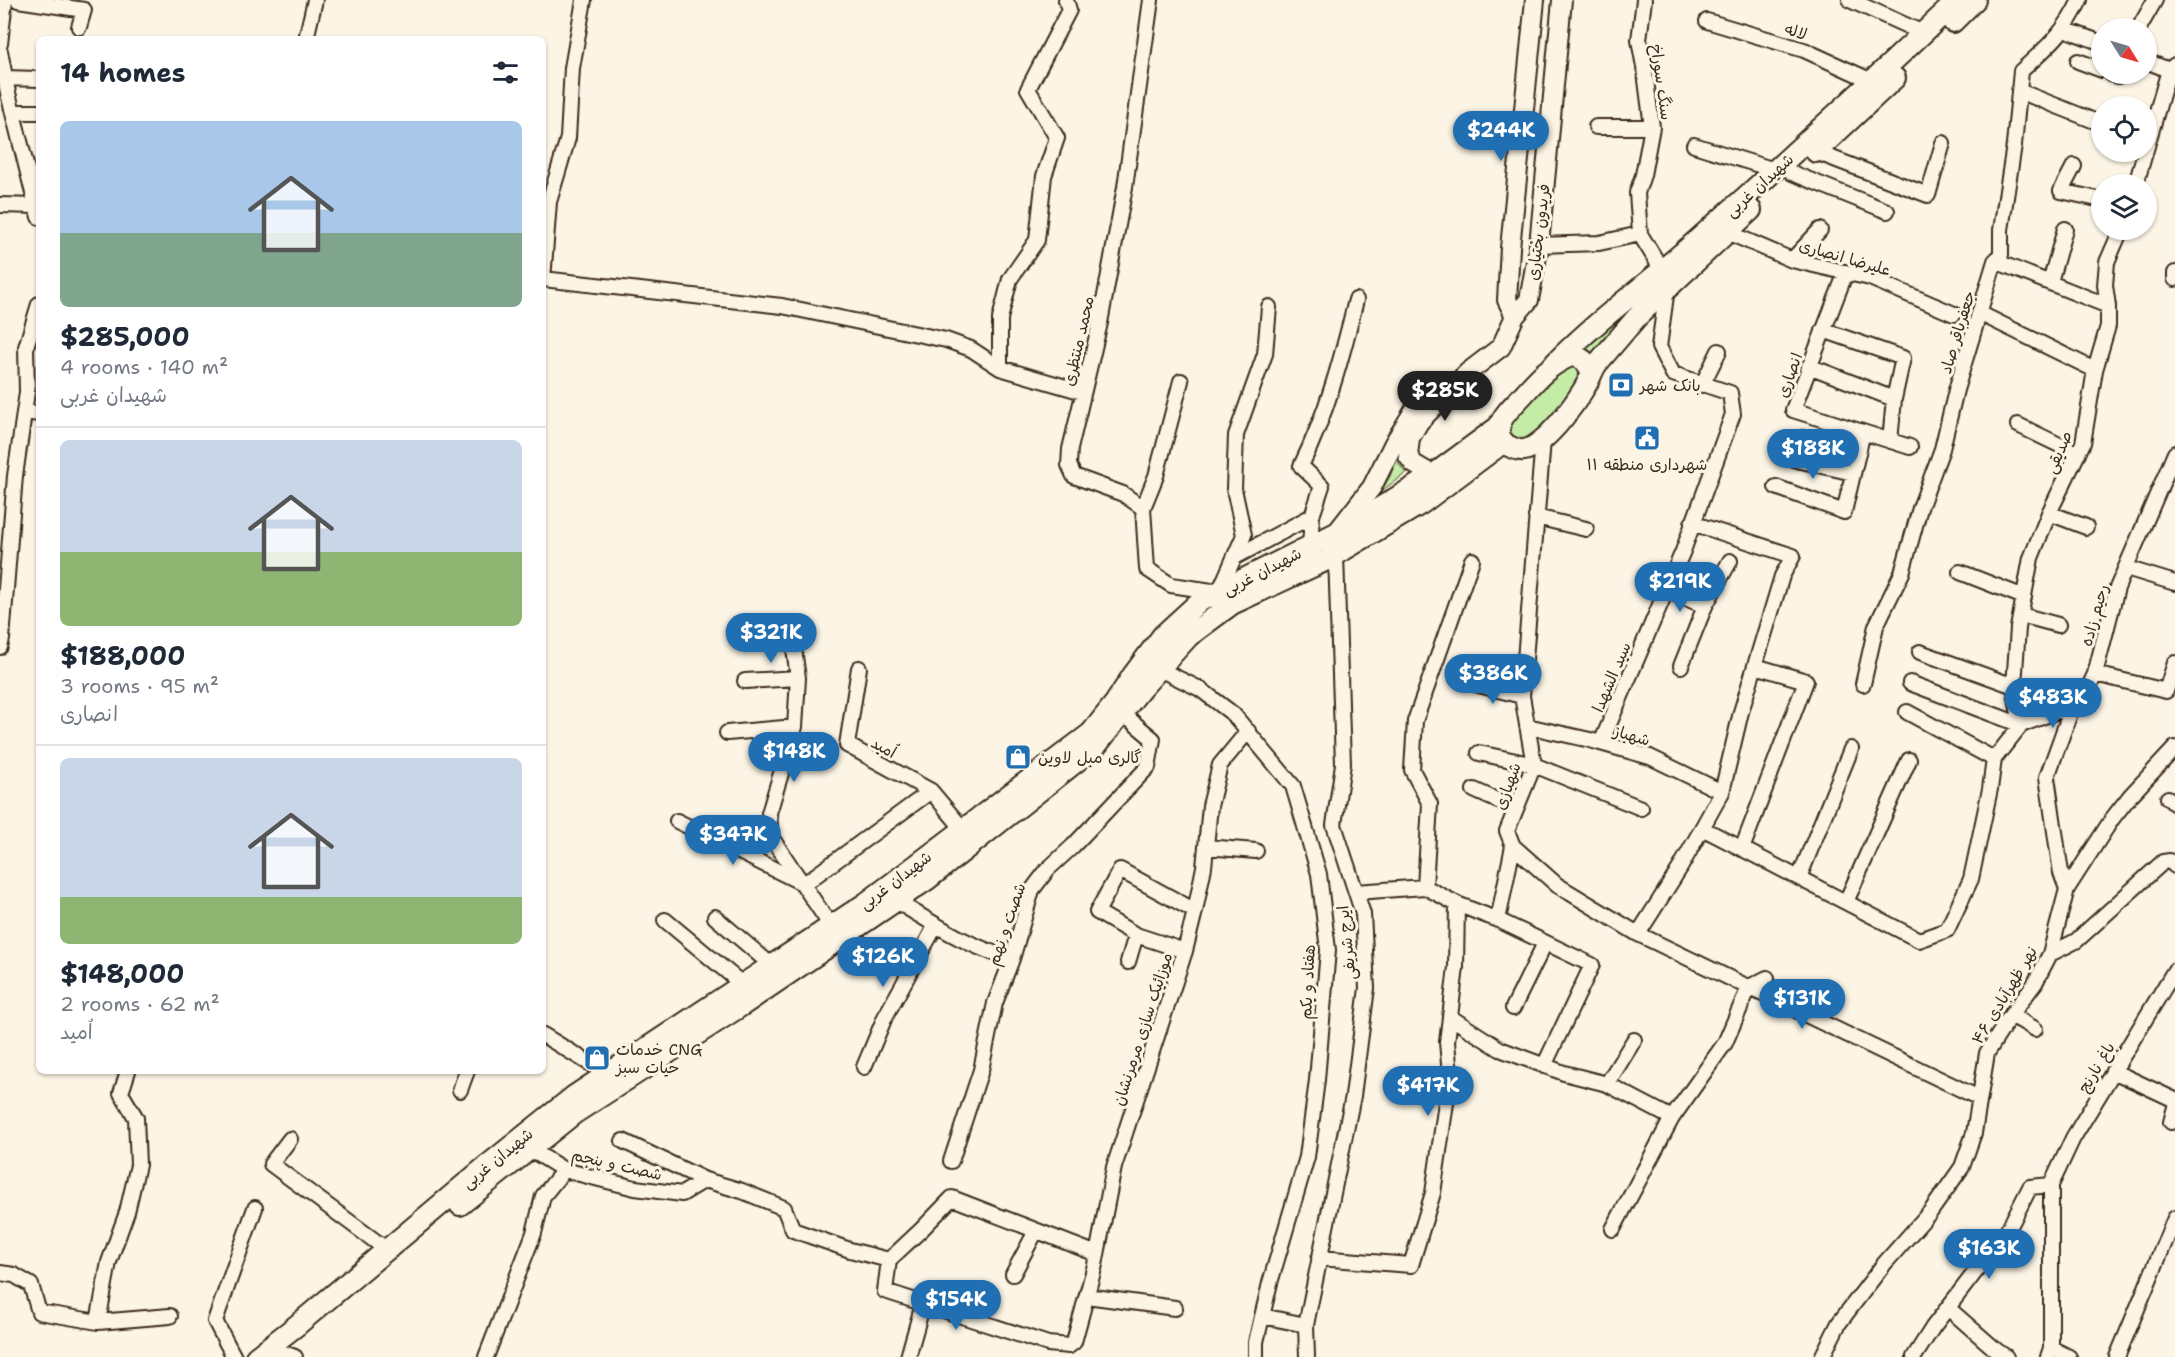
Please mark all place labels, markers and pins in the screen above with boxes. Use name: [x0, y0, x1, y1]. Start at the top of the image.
pin: $244K: [1459, 111, 1543, 162]
bank icon: بانک شهر: [1606, 370, 1636, 400]
pin: $285K: [1403, 371, 1487, 422]
place label: بانک شهر: [1638, 375, 1701, 396]
public building icon: شهرداری منطقه ۱۱: [1632, 423, 1662, 453]
pin: $188K: [1771, 429, 1855, 480]
place label: شهرداری منطقه ۱۱: [1587, 454, 1707, 475]
pin: $219K: [1638, 562, 1722, 613]
pin: $321K: [729, 613, 813, 664]
pin: $386K: [1451, 654, 1535, 705]
pin: $483K: [2011, 678, 2095, 729]
pin: $148K: [752, 732, 836, 783]
shop icon: گالری مبل لاوین: [1003, 742, 1033, 772]
place label: گالری مبل لاوین: [1038, 747, 1142, 768]
pin: $347K: [691, 815, 775, 866]
pin: $126K: [841, 937, 925, 988]
pin: $131K: [1760, 979, 1844, 1030]
place label: خدمات CNG حیات سبز: [614, 1039, 702, 1078]
shop icon: خدمات CNG حیات سبز: [582, 1043, 612, 1073]
pin: $417K: [1386, 1066, 1470, 1117]
pin: $163K: [1947, 1229, 2031, 1280]
pin: $154K: [914, 1280, 998, 1331]

